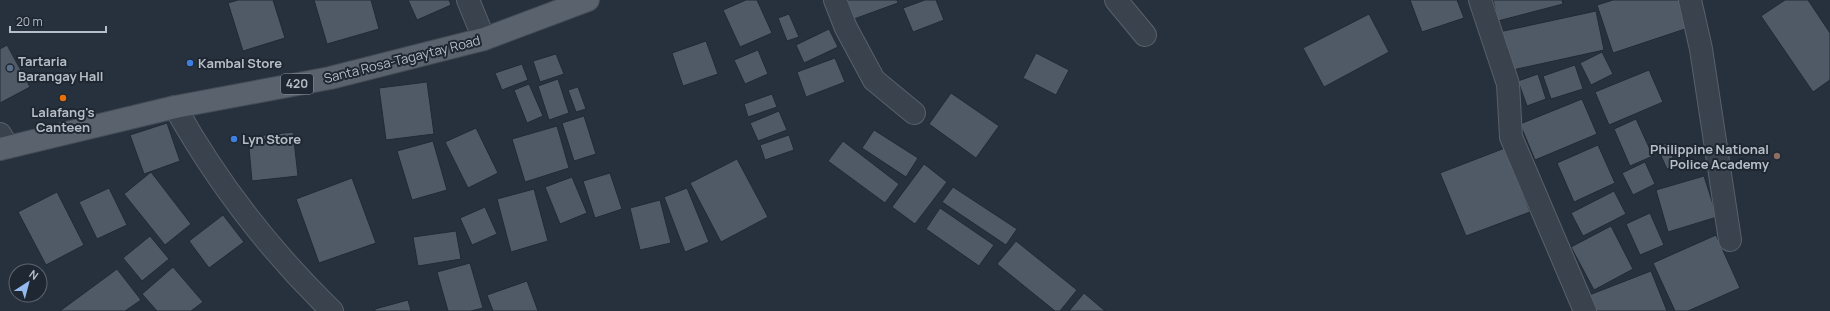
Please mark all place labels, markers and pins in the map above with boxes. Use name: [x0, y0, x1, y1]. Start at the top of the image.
place label: Tartaria Barangay Hall: [18, 52, 103, 85]
place label: Kambal Store: [198, 54, 282, 72]
marker: Kambal Store: [185, 58, 195, 68]
marker: Tartaria Barangay Hall: [5, 63, 15, 73]
marker: Lalafang's Canteen: [58, 93, 68, 103]
place label: Lalafang's Canteen: [31, 103, 95, 136]
place label: Lyn Store: [242, 130, 301, 148]
marker: Lyn Store: [229, 134, 239, 144]
place label: Philippine National Police Academy: [1650, 140, 1770, 173]
marker: Philippine National Police Academy: [1772, 151, 1782, 161]

